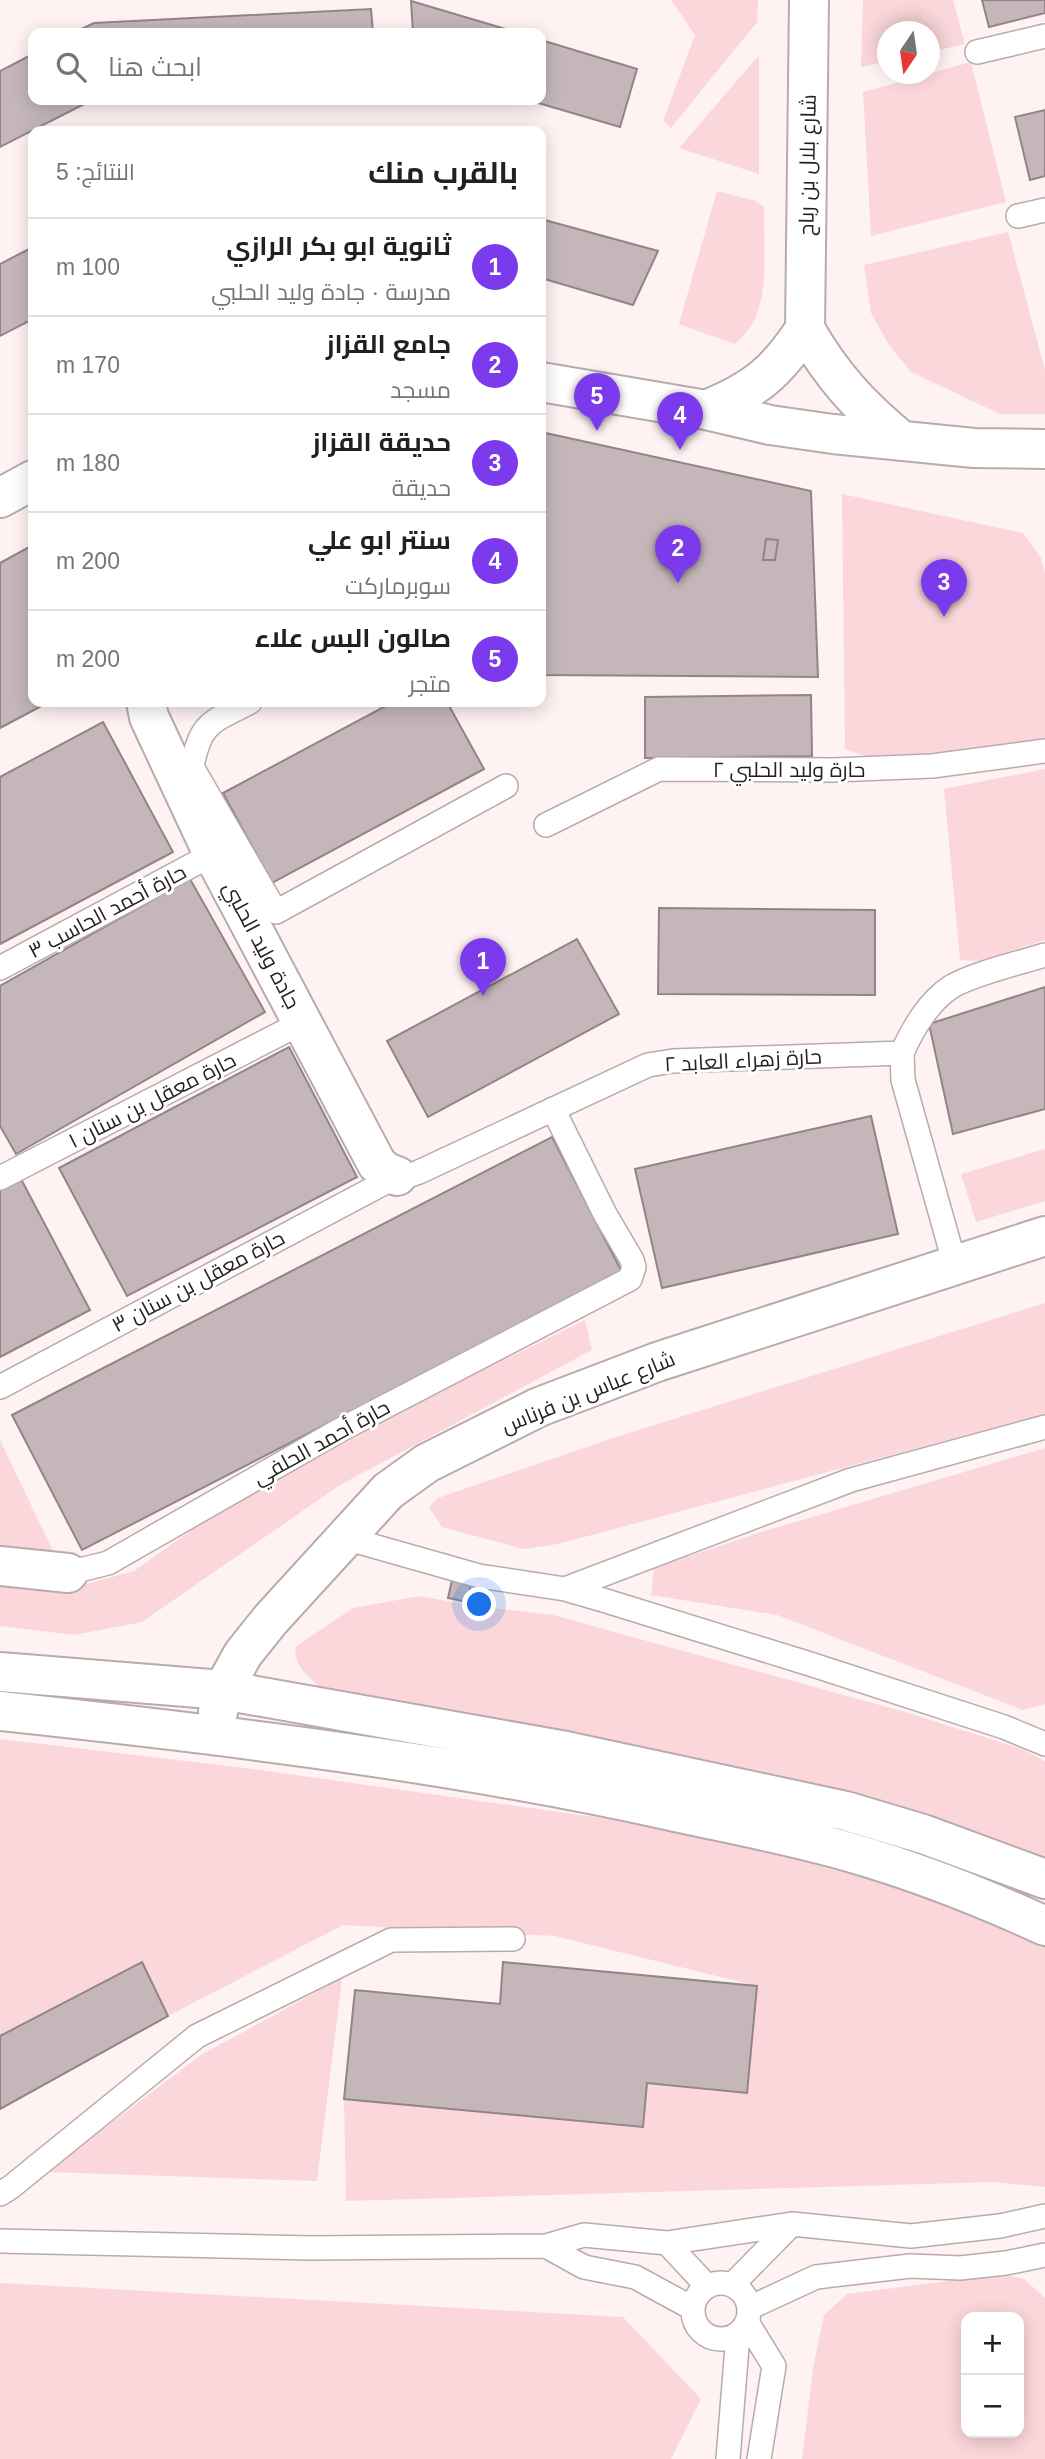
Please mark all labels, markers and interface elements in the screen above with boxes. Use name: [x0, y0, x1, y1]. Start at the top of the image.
north arrow: [877, 21, 940, 84]
search box: [28, 28, 546, 105]
icon: search: [52, 48, 90, 86]
text: ابحث هنا: [108, 52, 202, 82]
street label: شارع بلال بن رباح: [794, 94, 823, 236]
text: بالقرب منك: [368, 156, 518, 189]
text: النتائج: 5: [56, 159, 135, 185]
text: ثانوية ابو بكر الرازي: [226, 231, 451, 261]
text: 100 m: [56, 254, 120, 280]
text: 1: [489, 254, 501, 280]
text: مدرسة · جادة وليد الحلبي: [211, 279, 451, 305]
text: جامع القزاز: [326, 329, 451, 359]
text: 170 m: [56, 352, 120, 378]
text: 2: [489, 352, 501, 378]
pin: 5: [574, 373, 620, 431]
text: مسجد: [390, 377, 451, 403]
pin: 4: [657, 392, 703, 450]
text: حديقة القزاز: [312, 427, 451, 457]
text: 180 m: [56, 450, 120, 476]
text: 3: [489, 450, 501, 476]
text: حديقة: [392, 475, 451, 501]
text: سنتر ابو علي: [308, 525, 451, 555]
pin: 2: [655, 525, 701, 583]
text: 200 m: [56, 548, 120, 574]
text: 4: [489, 548, 501, 574]
pin: 3: [921, 559, 967, 617]
text: سوبرماركت: [345, 573, 451, 599]
text: صالون البس علاء: [255, 623, 451, 653]
text: 200 m: [56, 646, 120, 672]
text: 5: [489, 646, 501, 672]
text: متجر: [409, 671, 451, 697]
street label: حارة وليد الحلبي ٢: [713, 758, 865, 786]
street label: حارة أحمد الحاسب ٣: [24, 859, 190, 963]
street label: جادة وليد الحلبي: [214, 878, 305, 1015]
pin: 1: [460, 938, 506, 996]
street label: حارة زهراء العابد ٢: [664, 1044, 822, 1077]
street label: حارة معقل بن سنان ١: [65, 1048, 240, 1154]
street label: حارة معقل بن سنان ٣: [108, 1226, 289, 1338]
street label: شارع عباس بن فرناس: [498, 1347, 679, 1440]
street label: حارة أحمد الحلفي: [248, 1394, 396, 1493]
your location: [462, 1587, 496, 1621]
map controls: [961, 2312, 1024, 2438]
button: +: [961, 2312, 1024, 2375]
button: −: [961, 2375, 1024, 2438]

